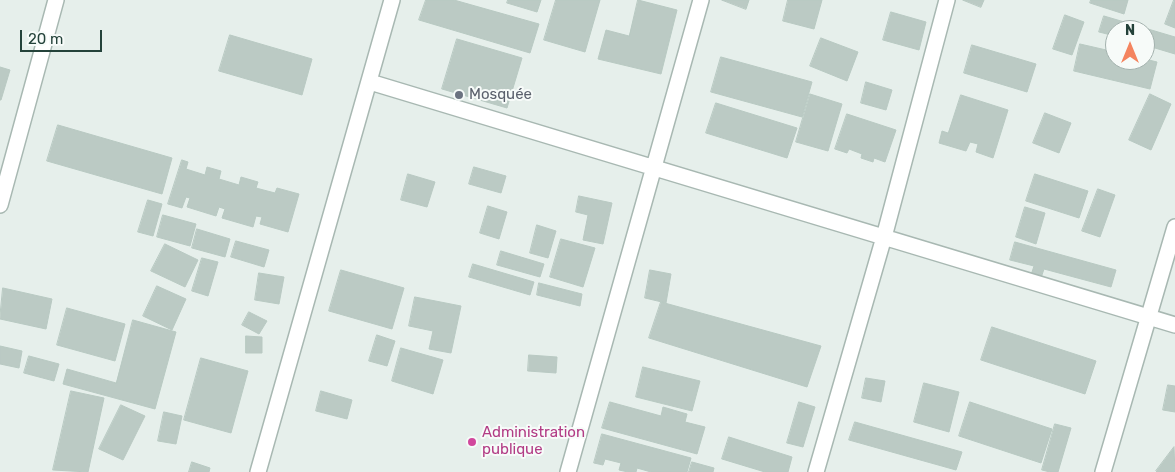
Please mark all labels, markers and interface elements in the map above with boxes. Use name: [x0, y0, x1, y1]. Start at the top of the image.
scale bar: [22, 20, 105, 52]
north arrow: [1105, 20, 1155, 70]
text: N: [1125, 22, 1135, 39]
text: 20 m: [28, 30, 63, 48]
place label: Mosquée: [469, 86, 532, 104]
marker: Mosquée: [453, 89, 465, 101]
place label: Administration publique: [482, 424, 585, 459]
marker: Administration publique: [466, 436, 478, 448]

